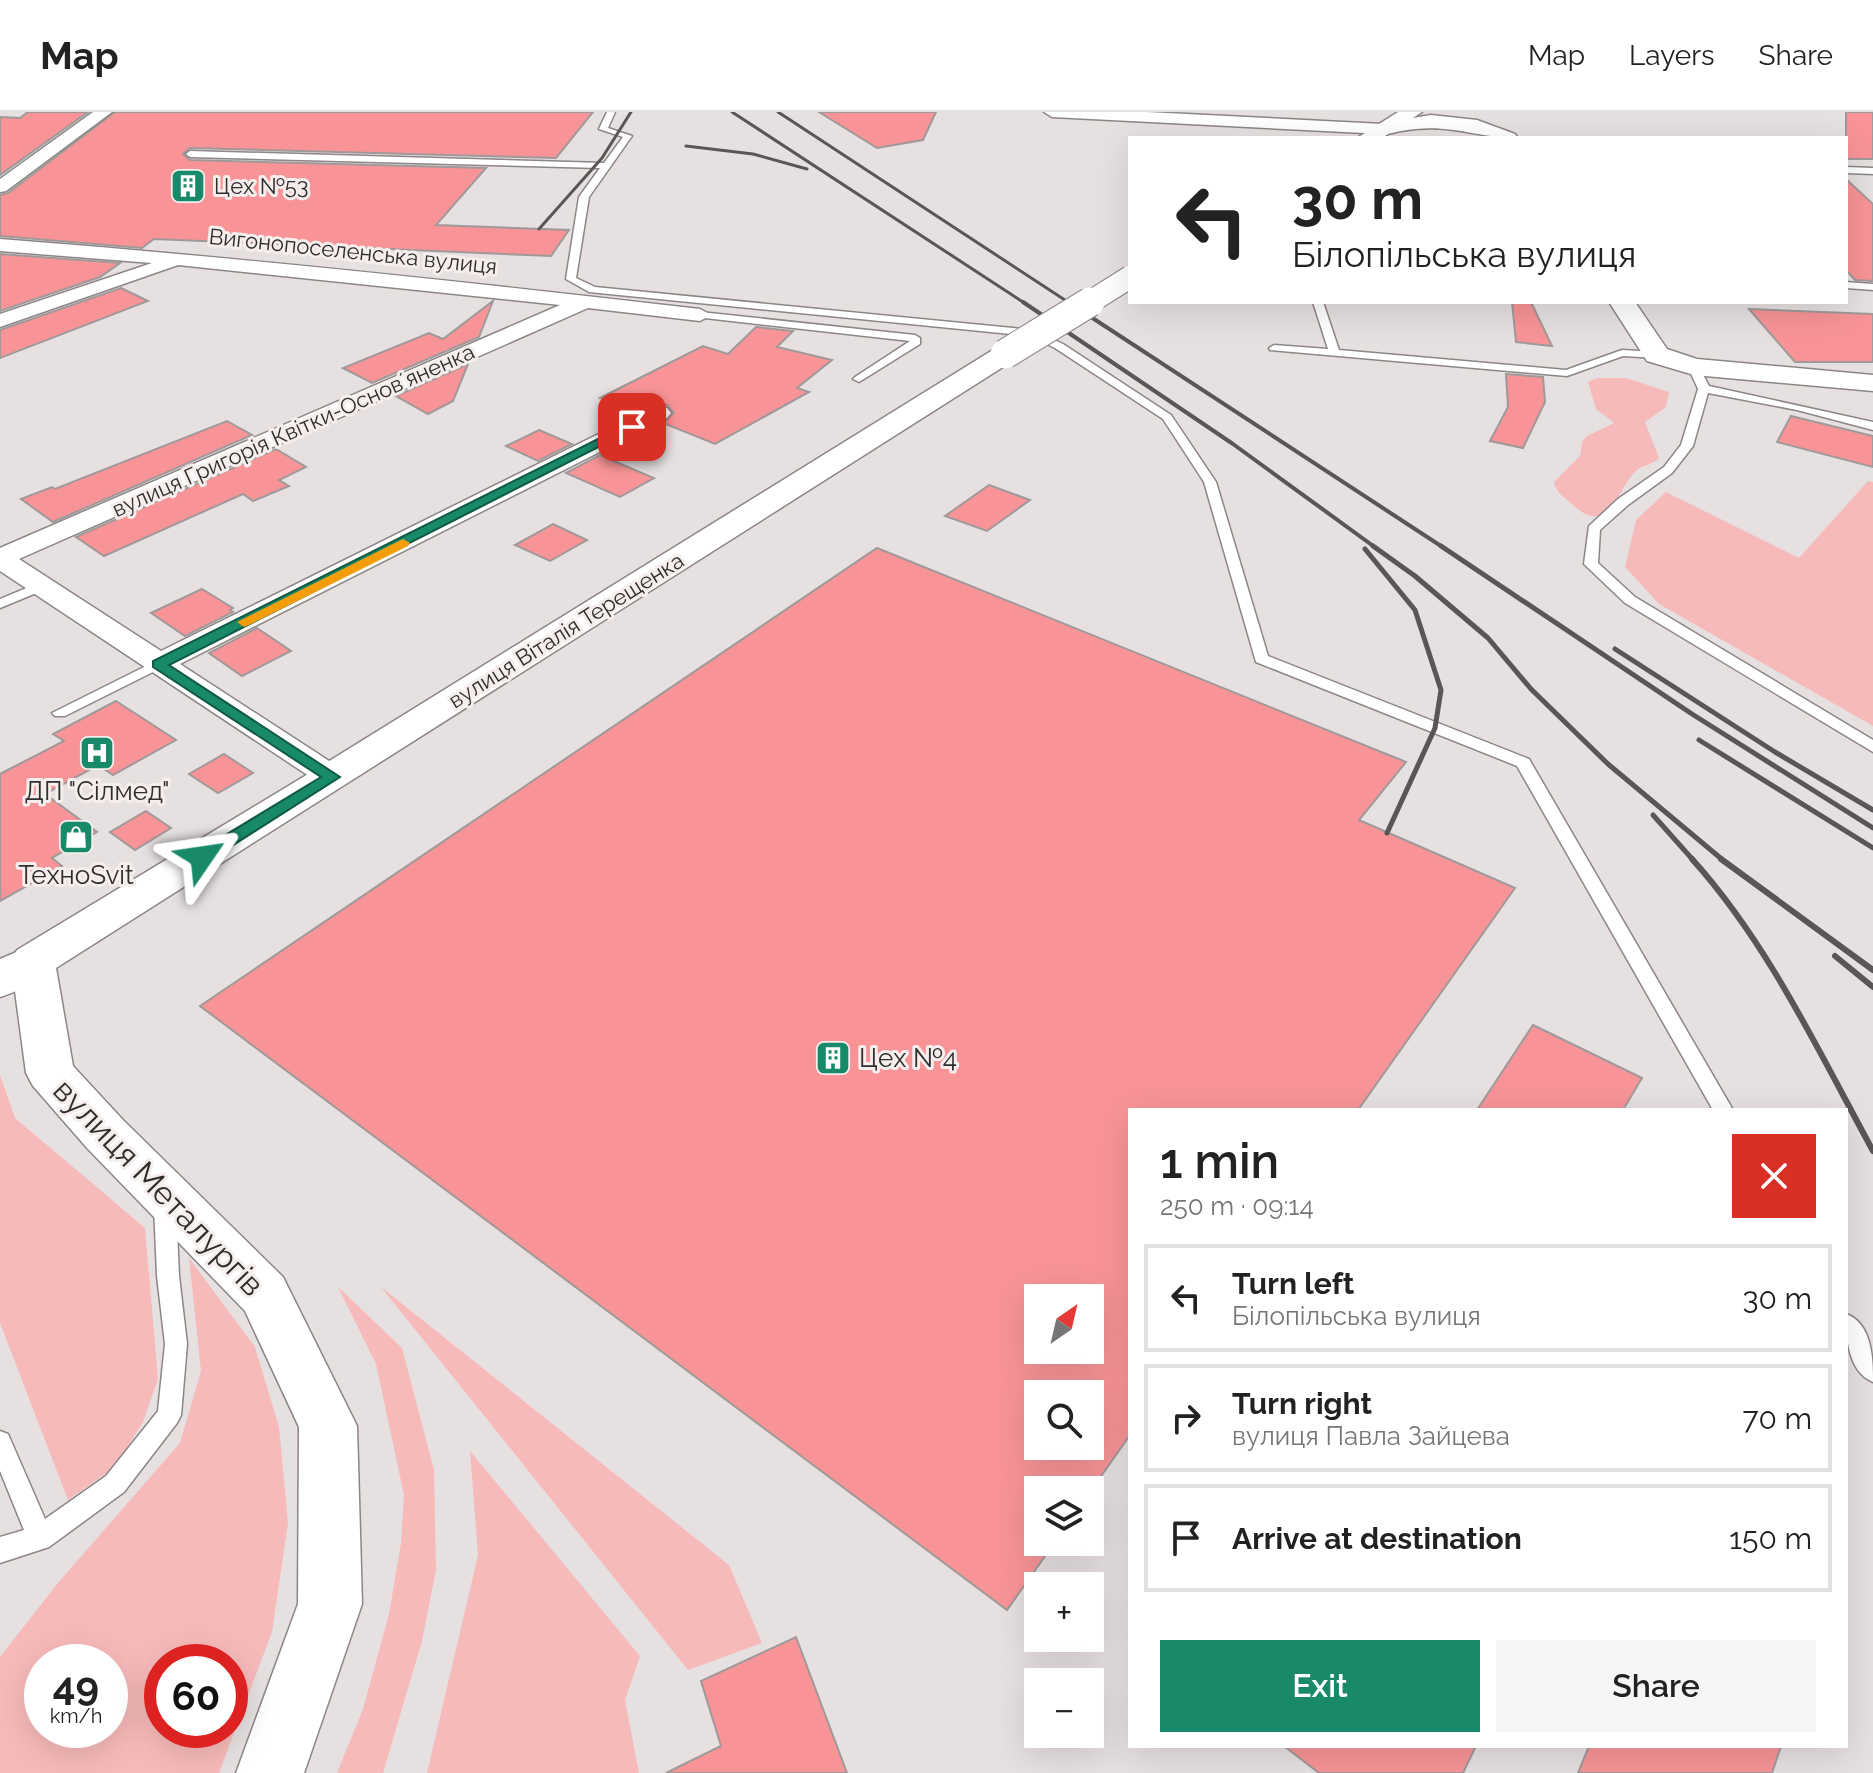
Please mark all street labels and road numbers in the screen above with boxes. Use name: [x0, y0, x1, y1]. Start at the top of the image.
street label: Вигонопоселенська вулиця: [208, 223, 498, 279]
street label: вулиця Григорія Квітки-Основʼяненка: [108, 338, 478, 522]
street label: вулиця Віталія Терещенка: [444, 547, 688, 713]
street label: вулиця Металургів: [46, 1071, 272, 1303]

